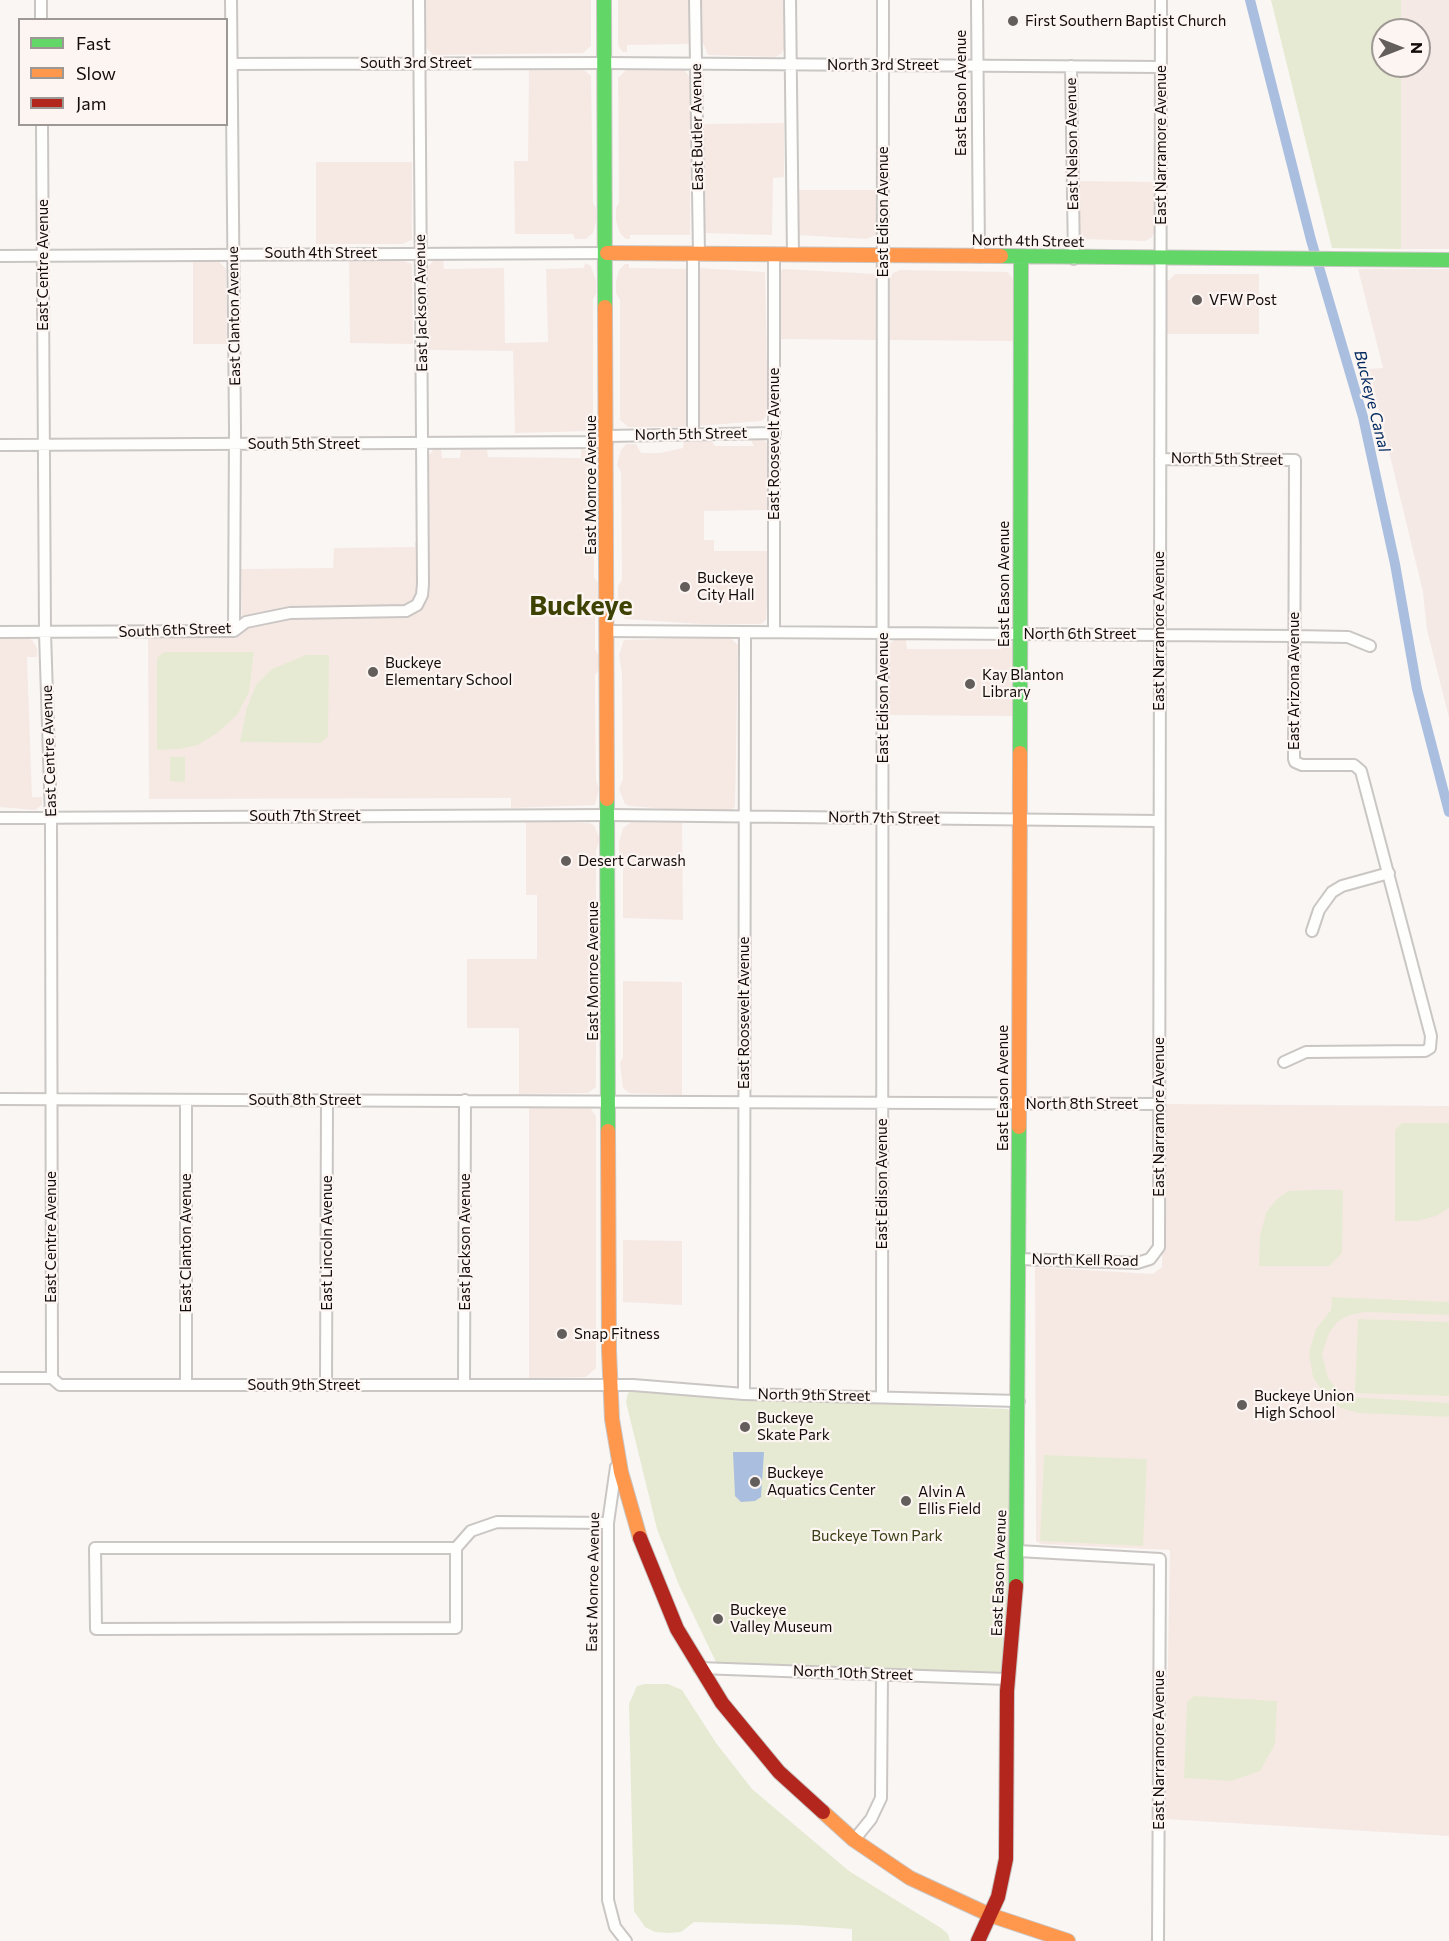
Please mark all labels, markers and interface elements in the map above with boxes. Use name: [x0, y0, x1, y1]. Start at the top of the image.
place label: First Southern Baptist Church: [1025, 12, 1226, 30]
marker: First Southern Baptist Church: [1006, 14, 1020, 28]
legend: [18, 18, 228, 126]
north arrow: [1371, 18, 1431, 78]
street label: East Eason Avenue: [952, 30, 970, 156]
text: Fast: [76, 32, 111, 54]
text: N: [1408, 42, 1427, 54]
street label: South 3rd Street: [360, 54, 472, 72]
street label: North 3rd Street: [827, 56, 939, 74]
text: Slow: [76, 62, 116, 84]
street label: East Butler Avenue: [687, 63, 707, 191]
street label: East Narramore Avenue: [1152, 65, 1170, 225]
street label: East Nelson Avenue: [1062, 77, 1082, 211]
text: Jam: [76, 92, 106, 114]
street label: East Edison Avenue: [874, 146, 892, 278]
street label: East Centre Avenue: [34, 199, 52, 331]
street label: North 4th Street: [971, 231, 1085, 251]
street label: East Jackson Avenue: [411, 234, 431, 372]
street label: South 4th Street: [265, 244, 377, 262]
street label: East Clanton Avenue: [224, 246, 244, 386]
place label: VFW Post: [1209, 291, 1277, 309]
marker: VFW Post: [1190, 293, 1204, 307]
water label: Buckeye Canal: [1350, 348, 1394, 454]
street label: East Roosevelt Avenue: [765, 368, 783, 520]
street label: East Monroe Avenue: [582, 415, 600, 555]
street label: North 5th Street: [635, 424, 747, 444]
street label: South 5th Street: [248, 435, 360, 453]
street label: North 5th Street: [1171, 449, 1283, 469]
street label: East Eason Avenue: [995, 521, 1013, 647]
street label: East Narramore Avenue: [1150, 551, 1168, 711]
place label: Buckeye City Hall: [697, 569, 755, 604]
marker: Buckeye City Hall: [678, 580, 692, 594]
district label: Buckeye: [529, 590, 633, 622]
street label: East Arizona Avenue: [1285, 612, 1303, 750]
street label: South 6th Street: [118, 619, 232, 641]
street label: North 6th Street: [1023, 625, 1137, 643]
street label: East Edison Avenue: [874, 632, 892, 764]
place label: Buckeye Elementary School: [385, 654, 512, 689]
marker: Buckeye Elementary School: [366, 665, 380, 679]
place label: Kay Blanton Library: [982, 666, 1064, 701]
marker: Kay Blanton Library: [963, 677, 977, 691]
street label: East Centre Avenue: [38, 685, 60, 817]
street label: South 7th Street: [249, 807, 361, 825]
street label: North 7th Street: [828, 808, 940, 828]
place label: Desert Carwash: [578, 852, 686, 870]
marker: Desert Carwash: [559, 854, 573, 868]
street label: East Monroe Avenue: [584, 901, 602, 1041]
street label: East Roosevelt Avenue: [735, 937, 753, 1089]
street label: East Eason Avenue: [994, 1025, 1012, 1151]
street label: East Narramore Avenue: [1150, 1037, 1168, 1197]
street label: South 8th Street: [249, 1091, 361, 1109]
street label: North 8th Street: [1025, 1095, 1139, 1113]
street label: East Edison Avenue: [873, 1118, 891, 1250]
street label: East Centre Avenue: [42, 1171, 60, 1303]
street label: East Clanton Avenue: [177, 1173, 195, 1313]
street label: East Jackson Avenue: [456, 1173, 474, 1311]
street label: East Lincoln Avenue: [318, 1175, 336, 1311]
street label: North Kell Road: [1031, 1250, 1139, 1270]
place label: Snap Fitness: [574, 1325, 660, 1343]
marker: Snap Fitness: [555, 1327, 569, 1341]
street label: South 9th Street: [248, 1376, 360, 1394]
street label: North 9th Street: [757, 1385, 871, 1405]
place label: Buckeye Union High School: [1254, 1387, 1354, 1422]
marker: Buckeye Union High School: [1235, 1398, 1249, 1412]
place label: Buckeye Skate Park: [757, 1409, 830, 1444]
marker: Buckeye Skate Park: [738, 1420, 752, 1434]
place label: Buckeye Aquatics Center: [767, 1464, 876, 1499]
marker: Buckeye Aquatics Center: [748, 1475, 762, 1489]
place label: Alvin A Ellis Field: [918, 1483, 981, 1518]
marker: Alvin A Ellis Field: [899, 1494, 913, 1508]
street label: East Eason Avenue: [988, 1509, 1010, 1637]
street label: East Monroe Avenue: [583, 1512, 603, 1652]
park label: Buckeye Town Park: [811, 1527, 943, 1545]
place label: Buckeye Valley Museum: [730, 1601, 832, 1636]
marker: Buckeye Valley Museum: [711, 1612, 725, 1626]
street label: North 10th Street: [793, 1662, 913, 1684]
street label: East Narramore Avenue: [1150, 1670, 1168, 1830]

